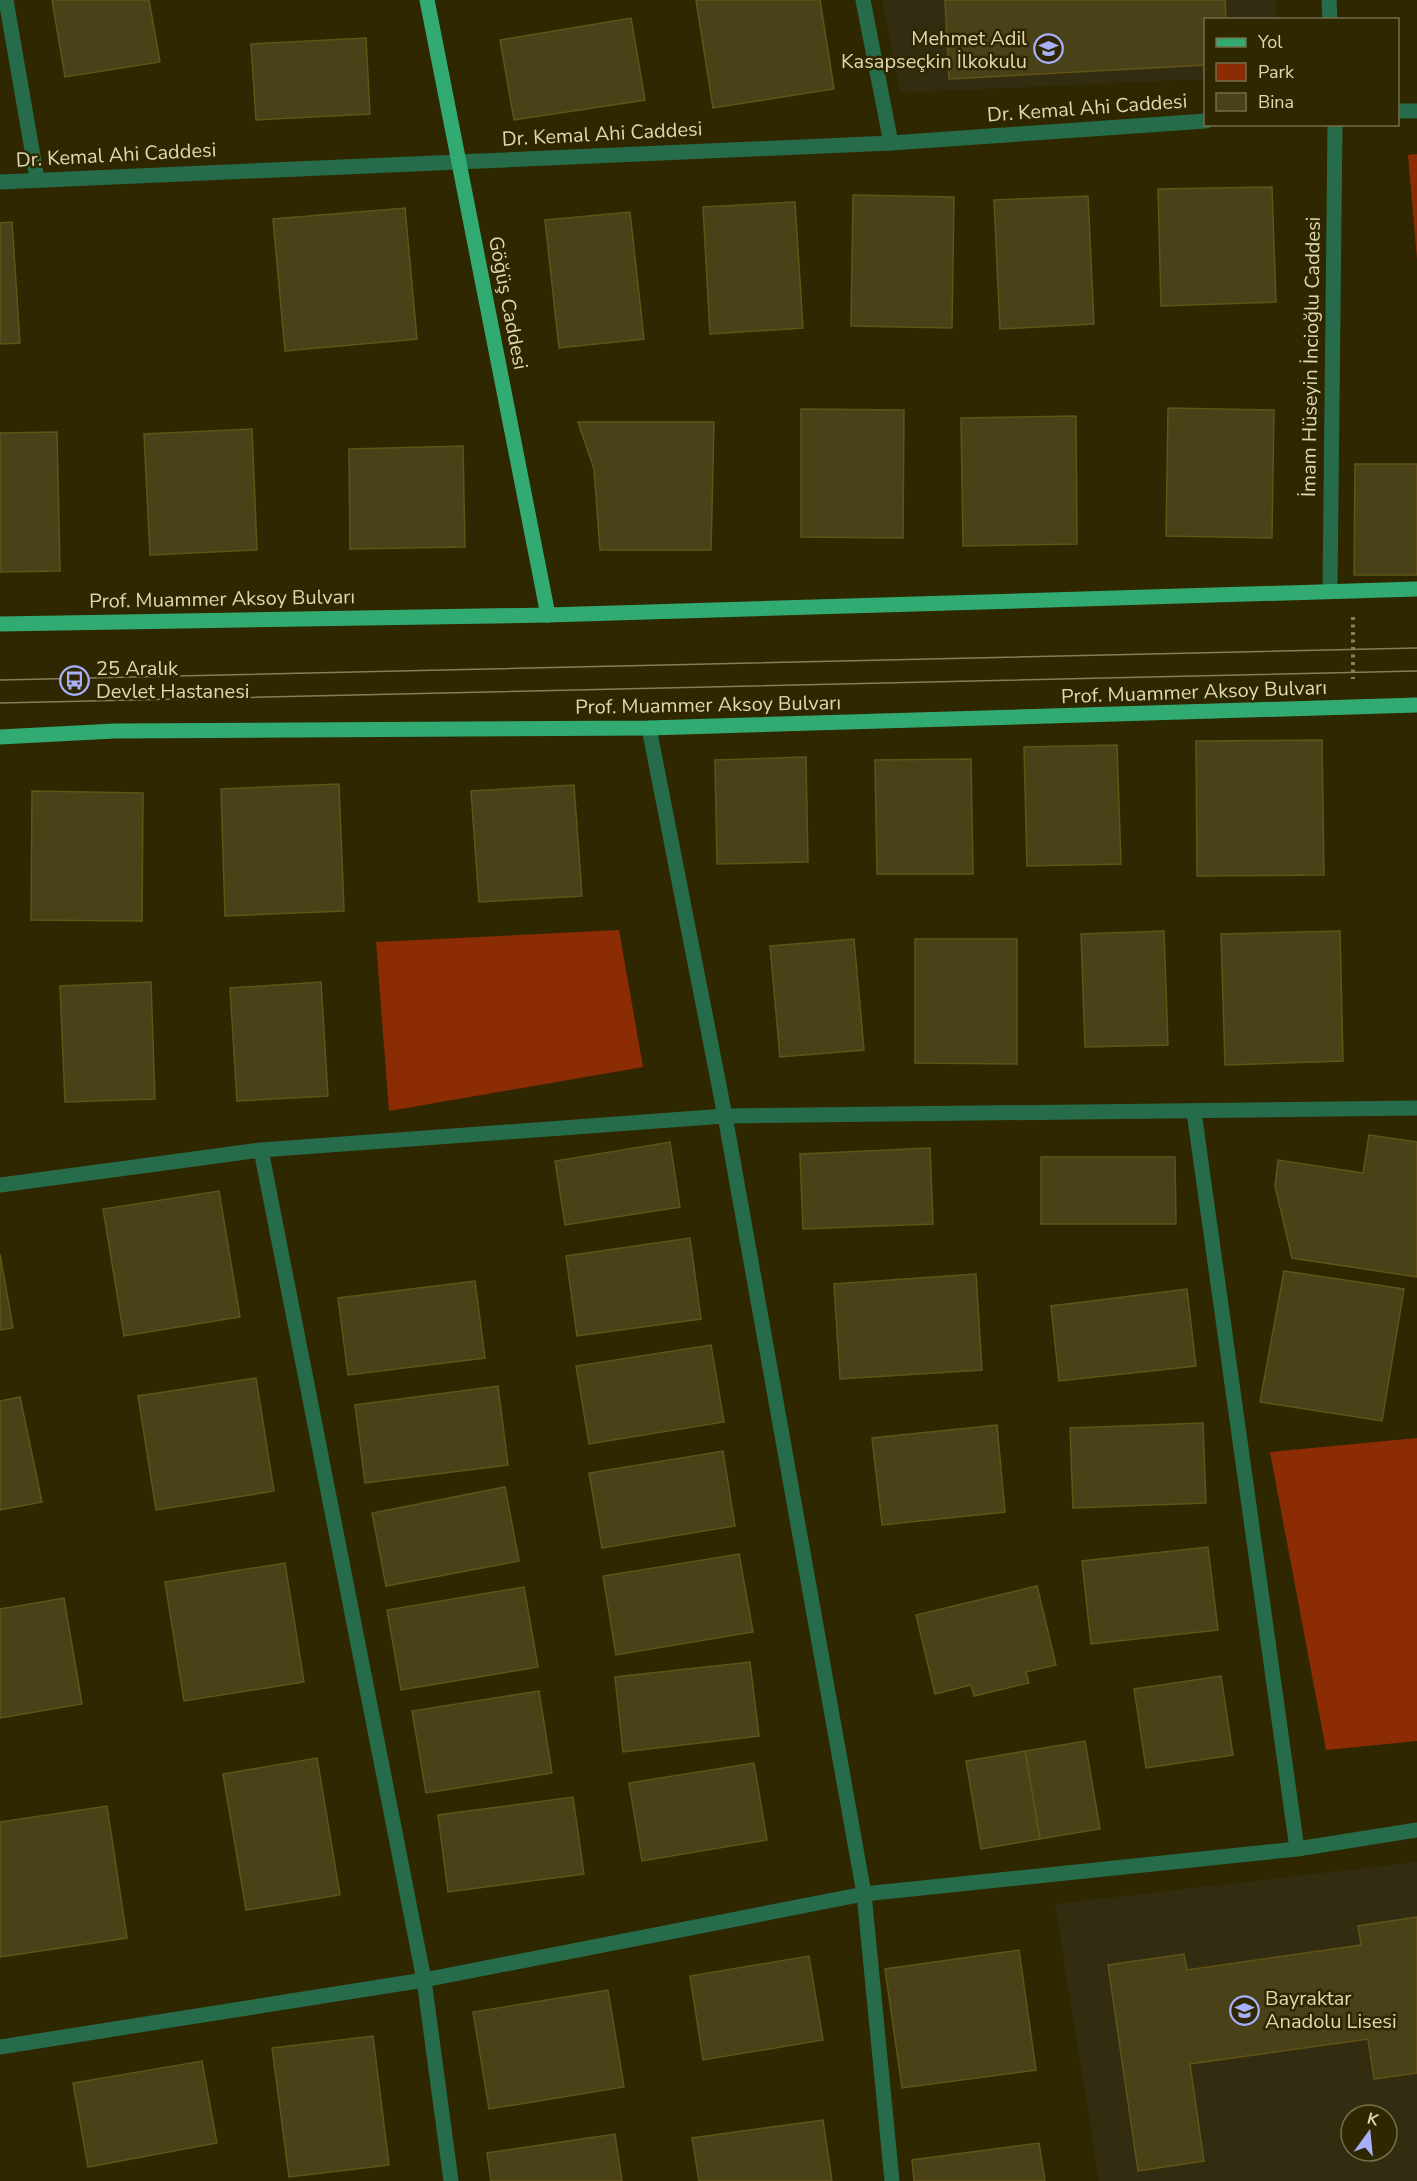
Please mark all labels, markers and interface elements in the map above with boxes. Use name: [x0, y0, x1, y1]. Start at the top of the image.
legend: [1204, 18, 1399, 126]
place label: Mehmet Adil Kasapseçkin İlkokulu: [841, 25, 1027, 75]
text: Yol: [1257, 30, 1283, 54]
school or university icon: Mehmet Adil Kasapseçkin İlkokulu: [1032, 33, 1064, 65]
text: Park: [1258, 60, 1295, 84]
street label: Dr. Kemal Ahi Caddesi: [986, 88, 1188, 128]
text: Bina: [1258, 90, 1294, 114]
street label: Dr. Kemal Ahi Caddesi: [501, 115, 703, 153]
street label: Dr. Kemal Ahi Caddesi: [15, 136, 217, 174]
street label: İmam Hüseyin İncioğlu Caddesi: [1295, 217, 1327, 497]
street label: Göğüş Caddesi: [482, 234, 534, 372]
street label: Prof. Muammer Aksoy Bulvarı: [89, 583, 355, 615]
place label: 25 Aralık Devlet Hastanesi: [96, 655, 249, 705]
bus stop icon: 25 Aralık Devlet Hastanesi: [59, 664, 91, 696]
street label: Prof. Muammer Aksoy Bulvarı: [1061, 674, 1327, 710]
street label: Prof. Muammer Aksoy Bulvarı: [575, 689, 841, 721]
place label: Bayraktar Anadolu Lisesi: [1265, 1985, 1397, 2035]
school or university icon: Bayraktar Anadolu Lisesi: [1228, 1994, 1260, 2026]
north arrow: [1339, 2103, 1399, 2163]
text: K: [1365, 2107, 1382, 2132]

